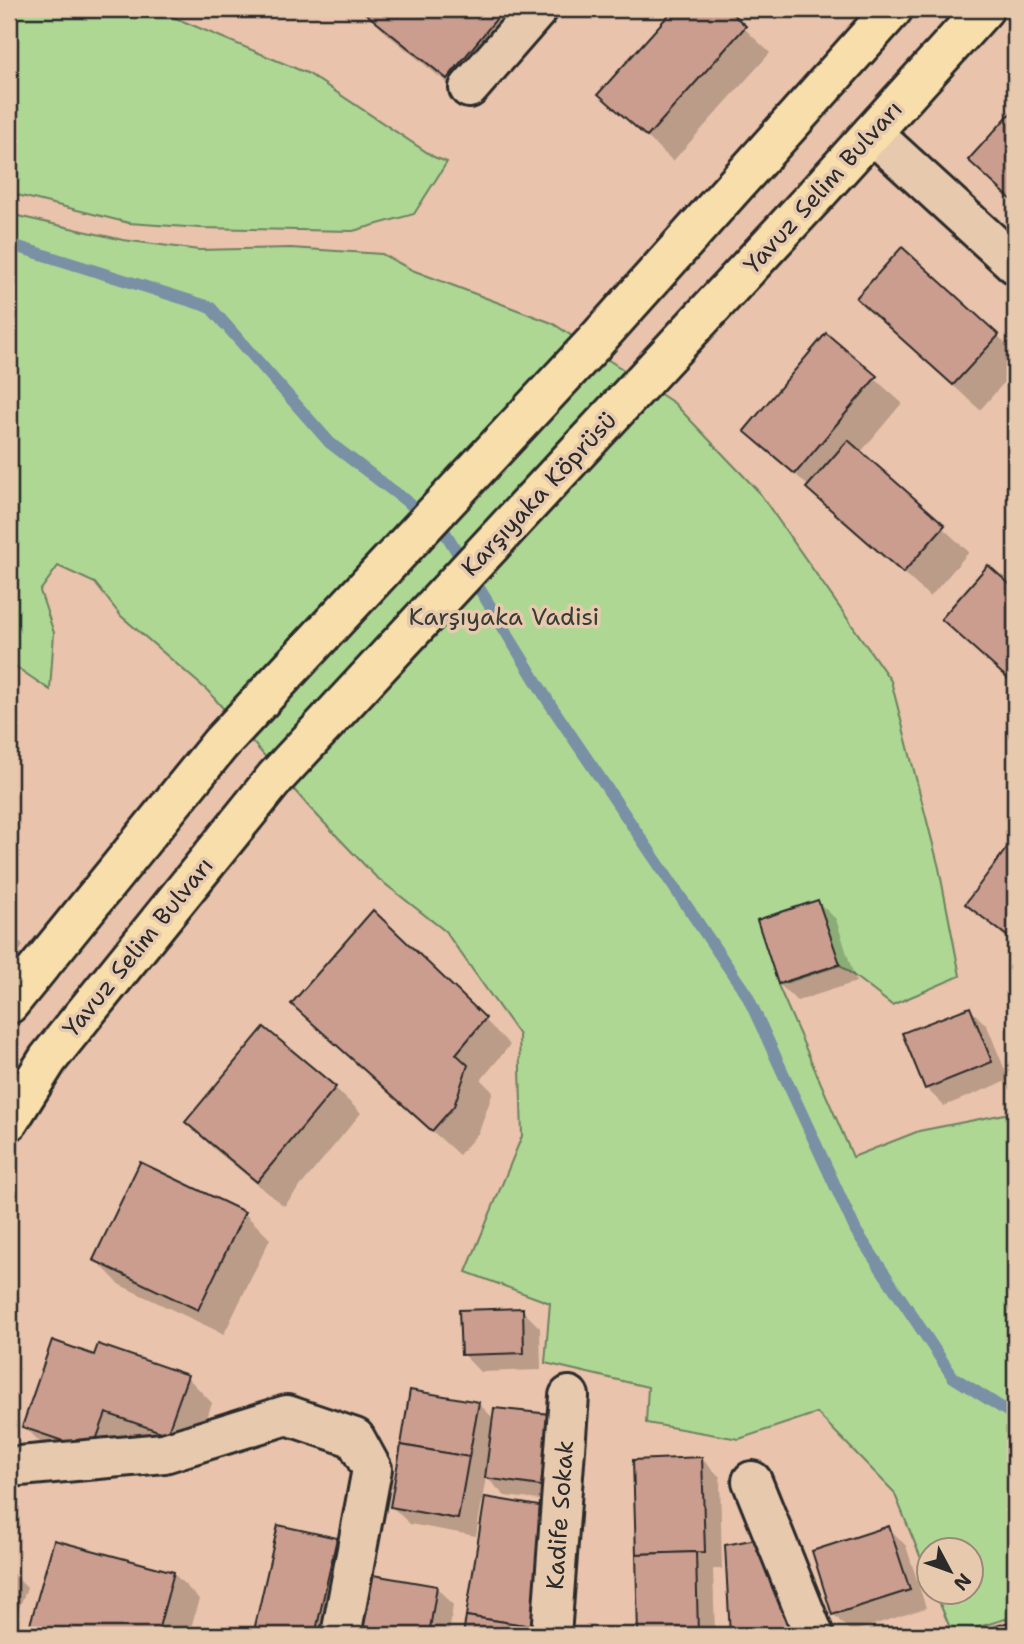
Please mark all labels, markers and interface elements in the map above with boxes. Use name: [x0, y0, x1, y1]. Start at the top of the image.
street label: Yavuz Selim Bulvarı: [737, 94, 909, 280]
street label: Karşıyaka Köprüsü: [454, 405, 624, 583]
park label: Karşıyaka Vadisi: [409, 601, 599, 633]
street label: Yavuz Selim Bulvarı: [55, 850, 221, 1044]
street label: Kadife Sokak: [539, 1439, 581, 1591]
north arrow: [916, 1536, 986, 1606]
text: N: [948, 1568, 977, 1596]

